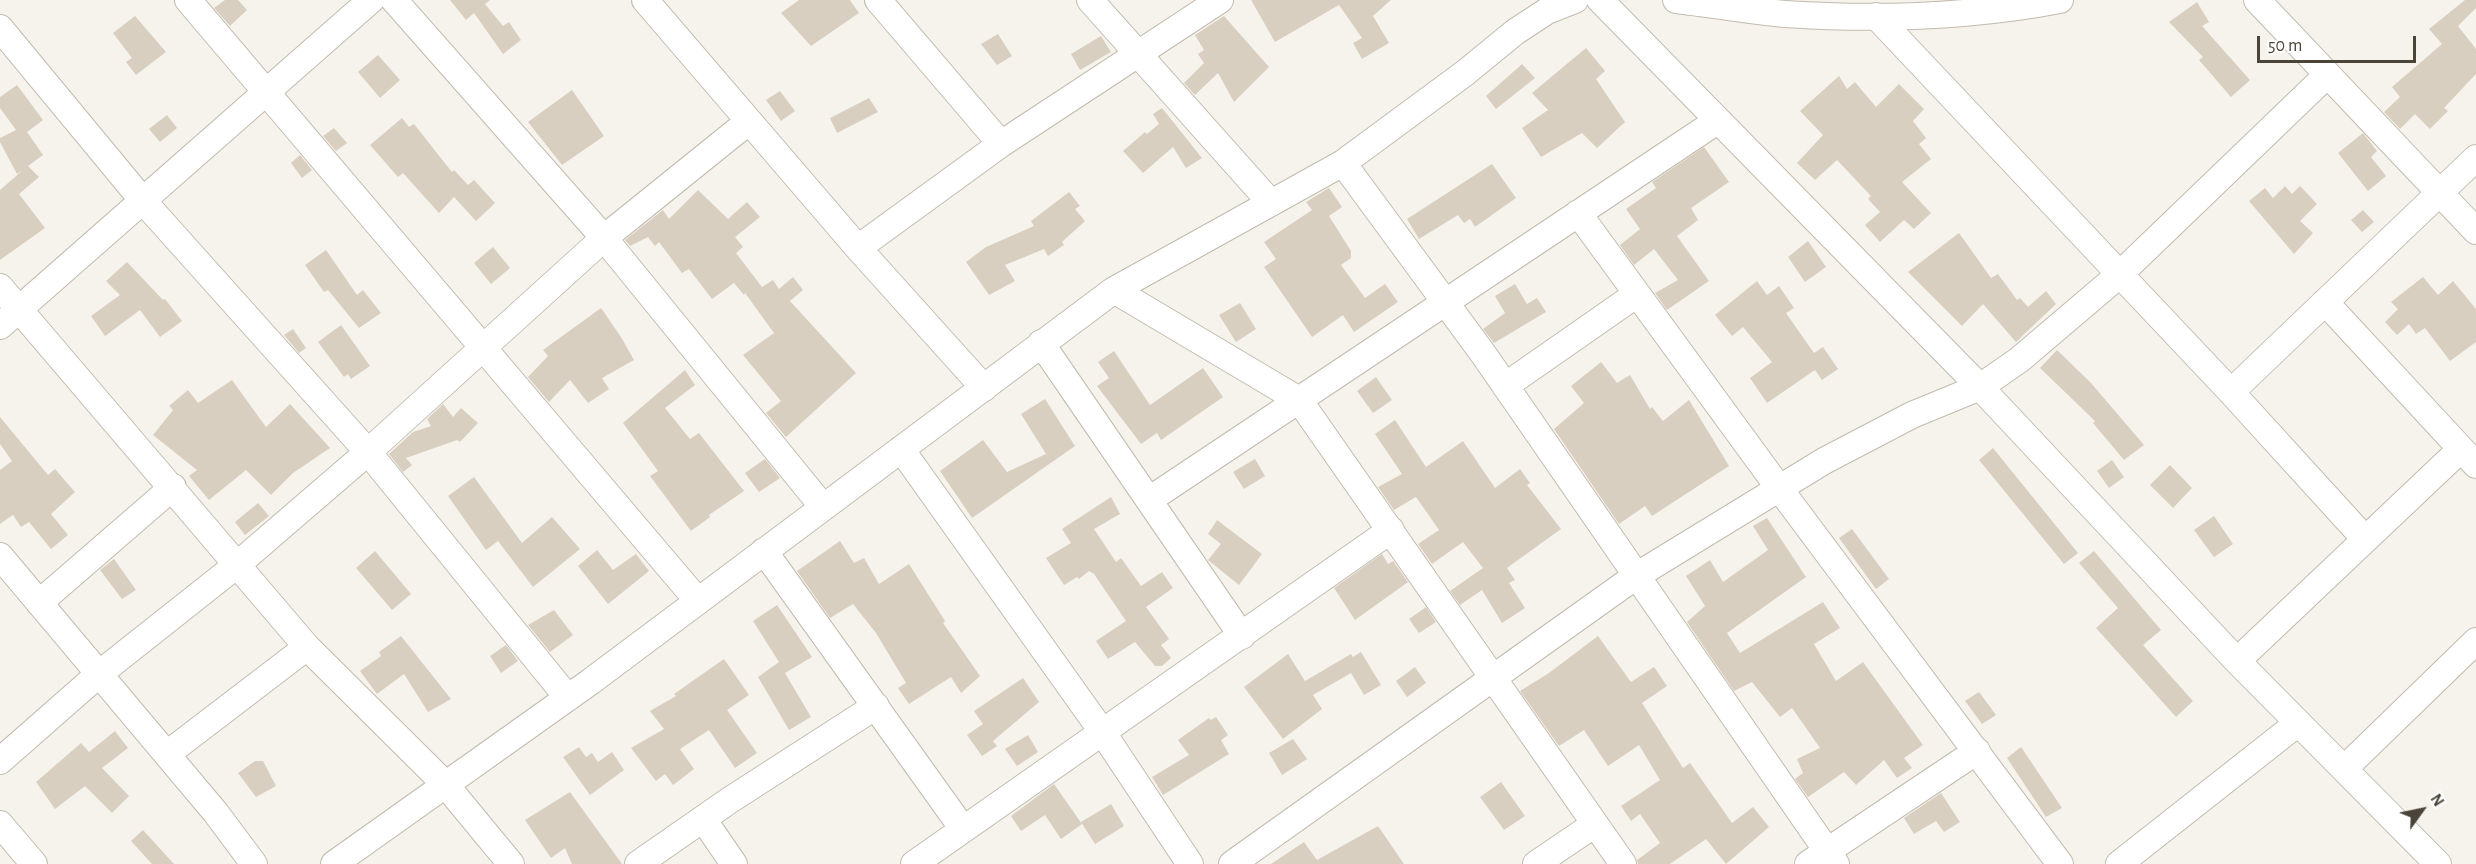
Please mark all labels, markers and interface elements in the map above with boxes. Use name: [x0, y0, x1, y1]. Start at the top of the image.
scale bar: [2260, 24, 2419, 62]
text: 50 m: [2268, 37, 2302, 55]
north arrow: [2392, 780, 2452, 840]
text: N: [2427, 791, 2447, 809]

